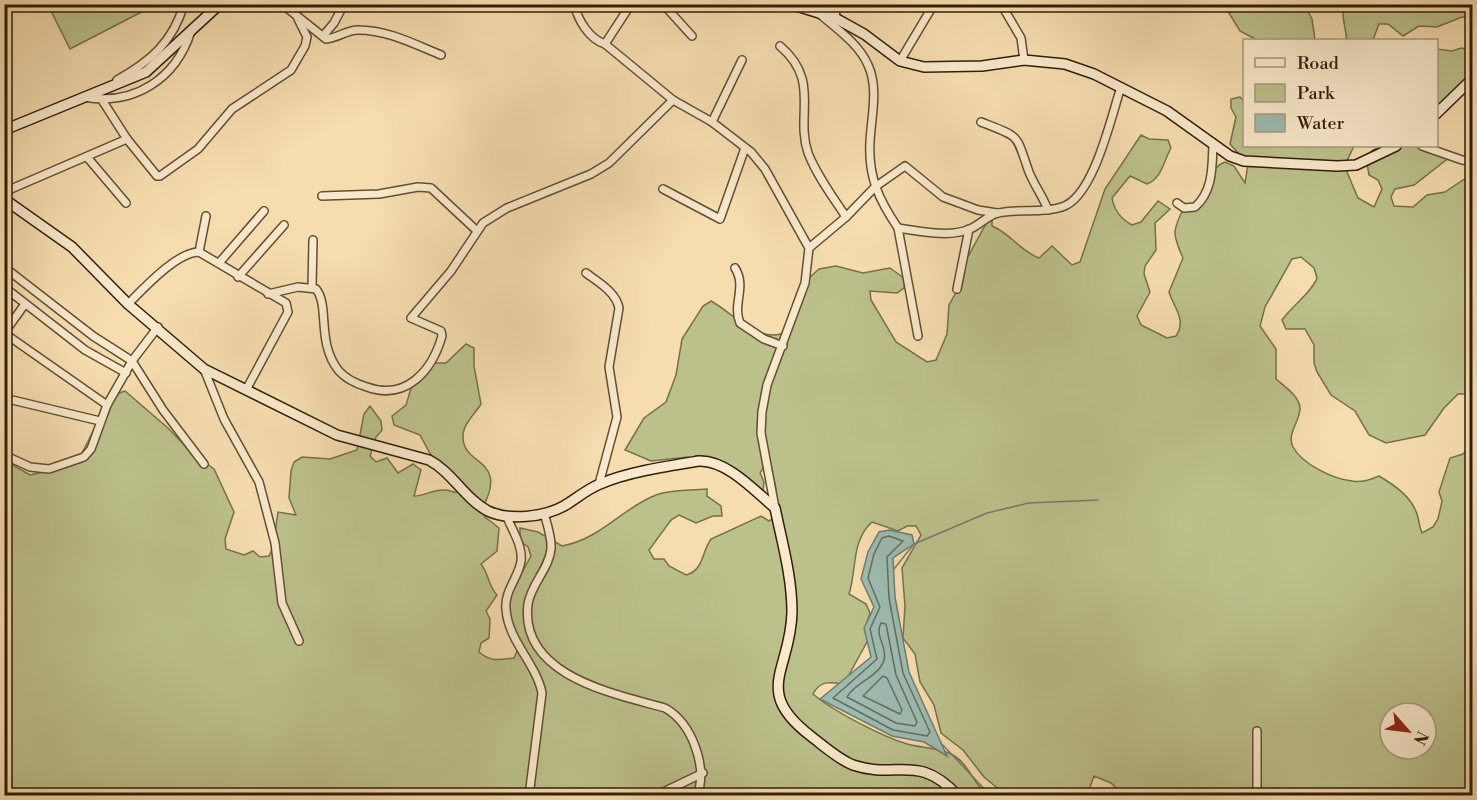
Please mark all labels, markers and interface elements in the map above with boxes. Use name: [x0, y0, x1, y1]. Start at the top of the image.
legend: [1243, 39, 1438, 147]
text: Road: [1297, 52, 1340, 75]
text: Park: [1297, 82, 1336, 105]
text: Water: [1296, 112, 1345, 135]
north arrow: [1378, 701, 1438, 761]
text: N: [1408, 727, 1432, 748]

